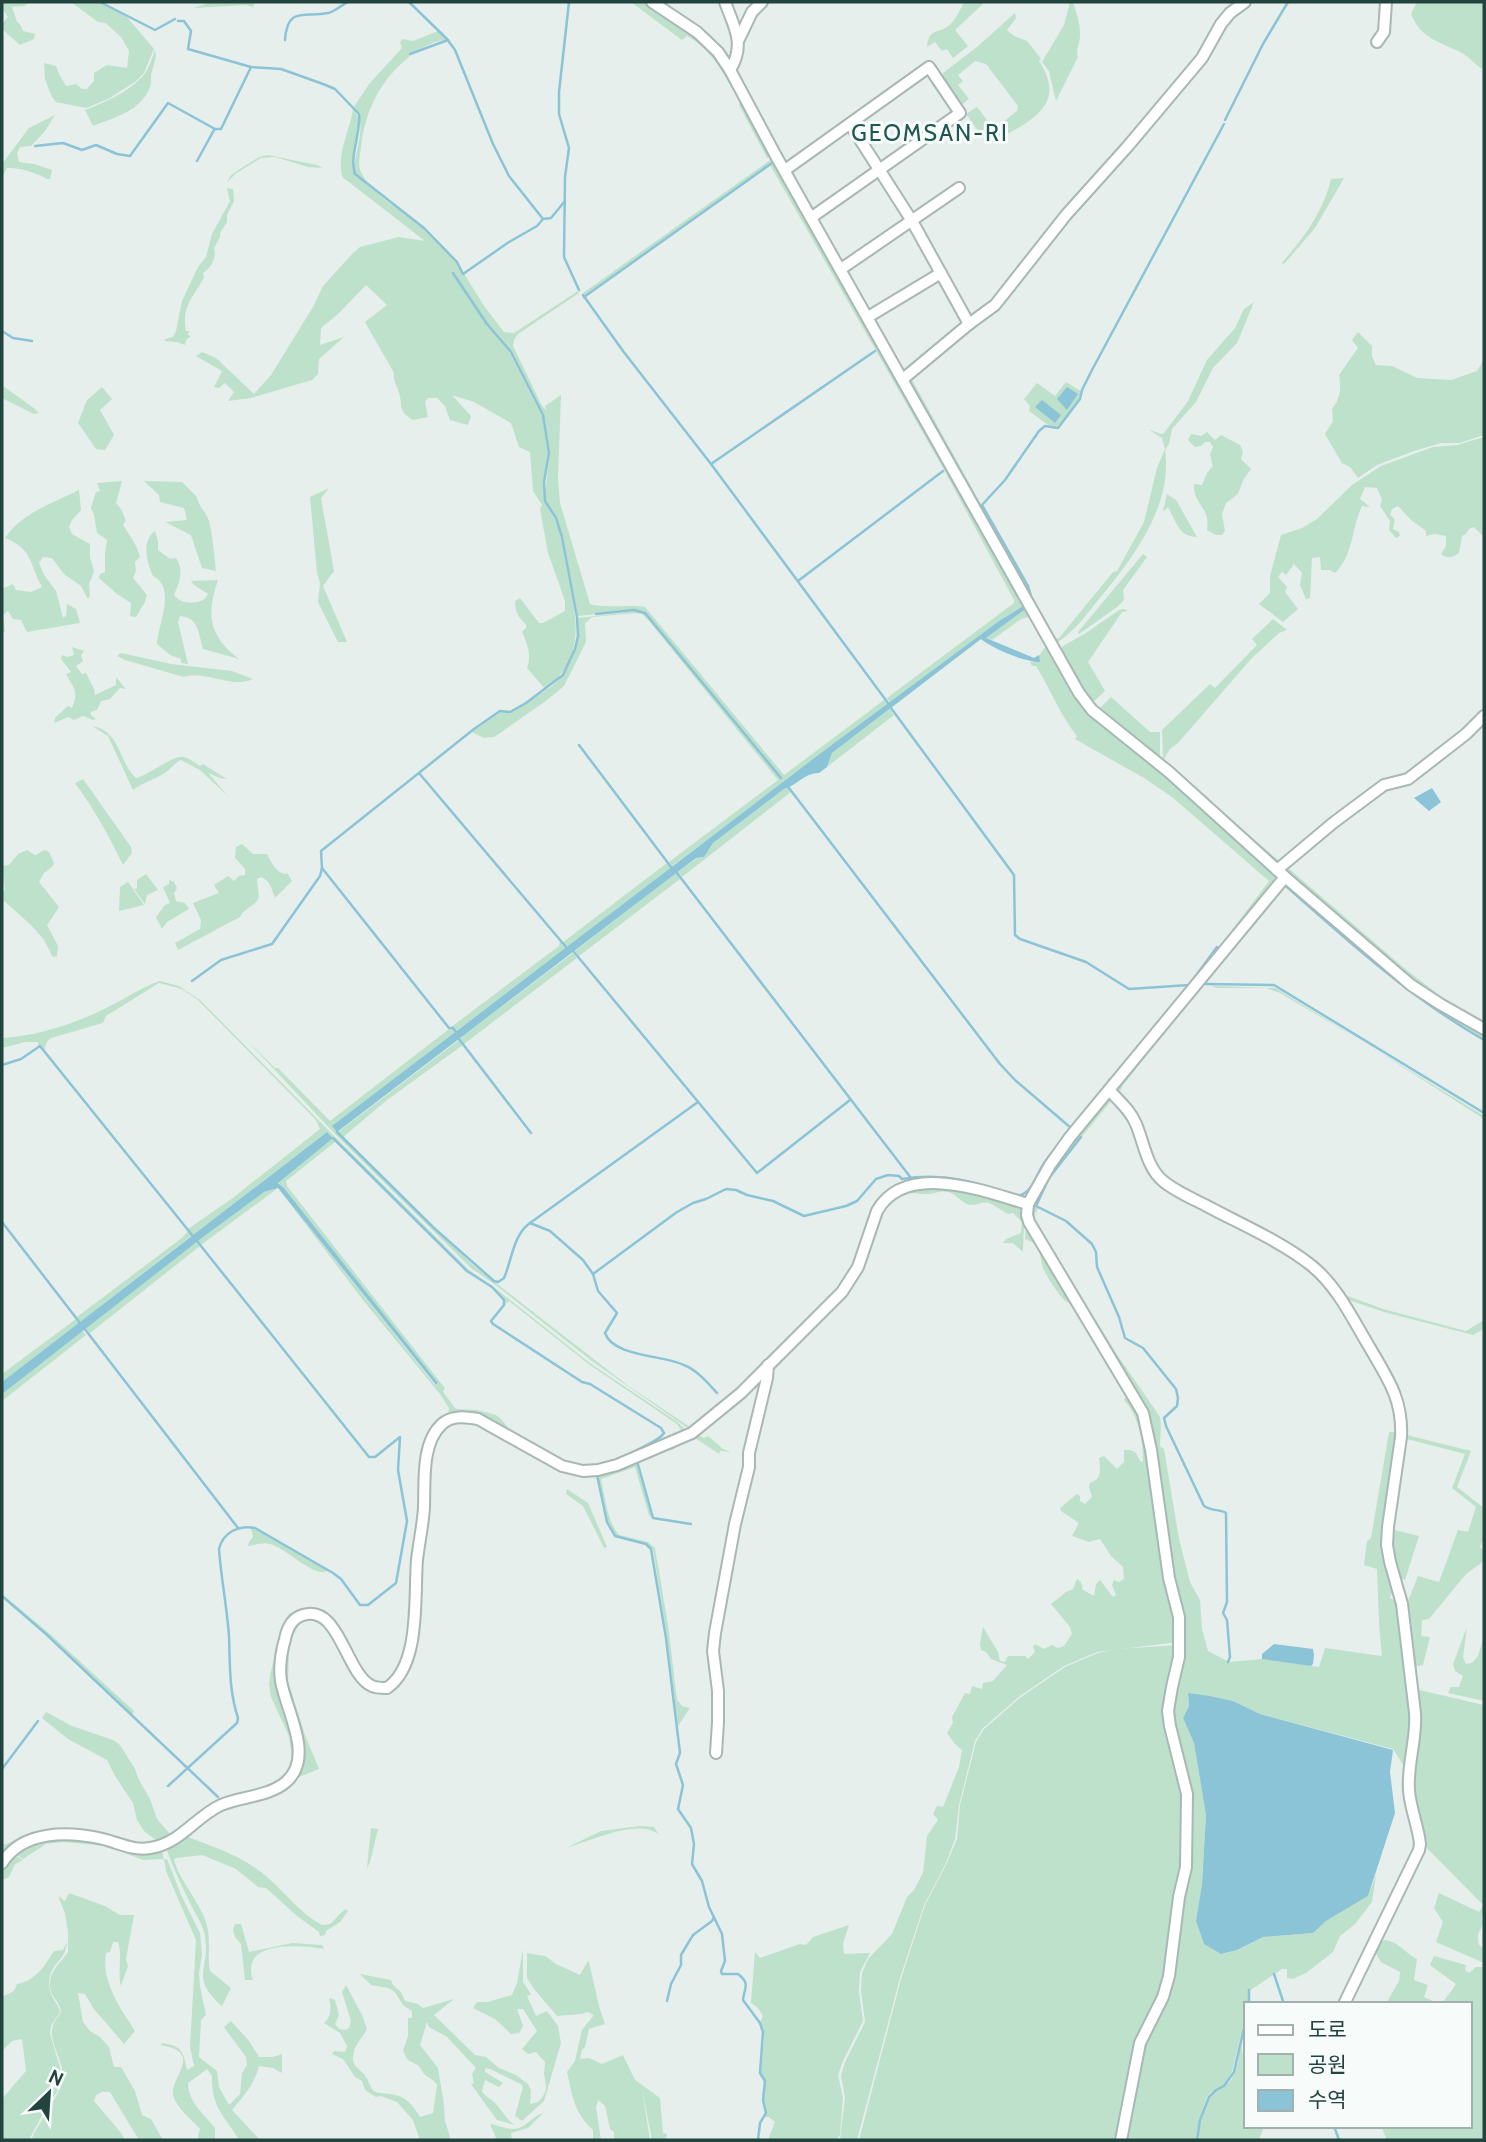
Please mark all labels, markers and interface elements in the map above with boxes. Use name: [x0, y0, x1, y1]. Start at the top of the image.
district label: GEOMSAN-RI: [851, 119, 1009, 147]
legend: [1244, 2002, 1472, 2128]
text: 도로: [1308, 2017, 1347, 2042]
text: 공원: [1308, 2052, 1347, 2077]
north arrow: [14, 2058, 84, 2128]
text: N: [45, 2065, 67, 2091]
text: 수역: [1308, 2087, 1347, 2112]

